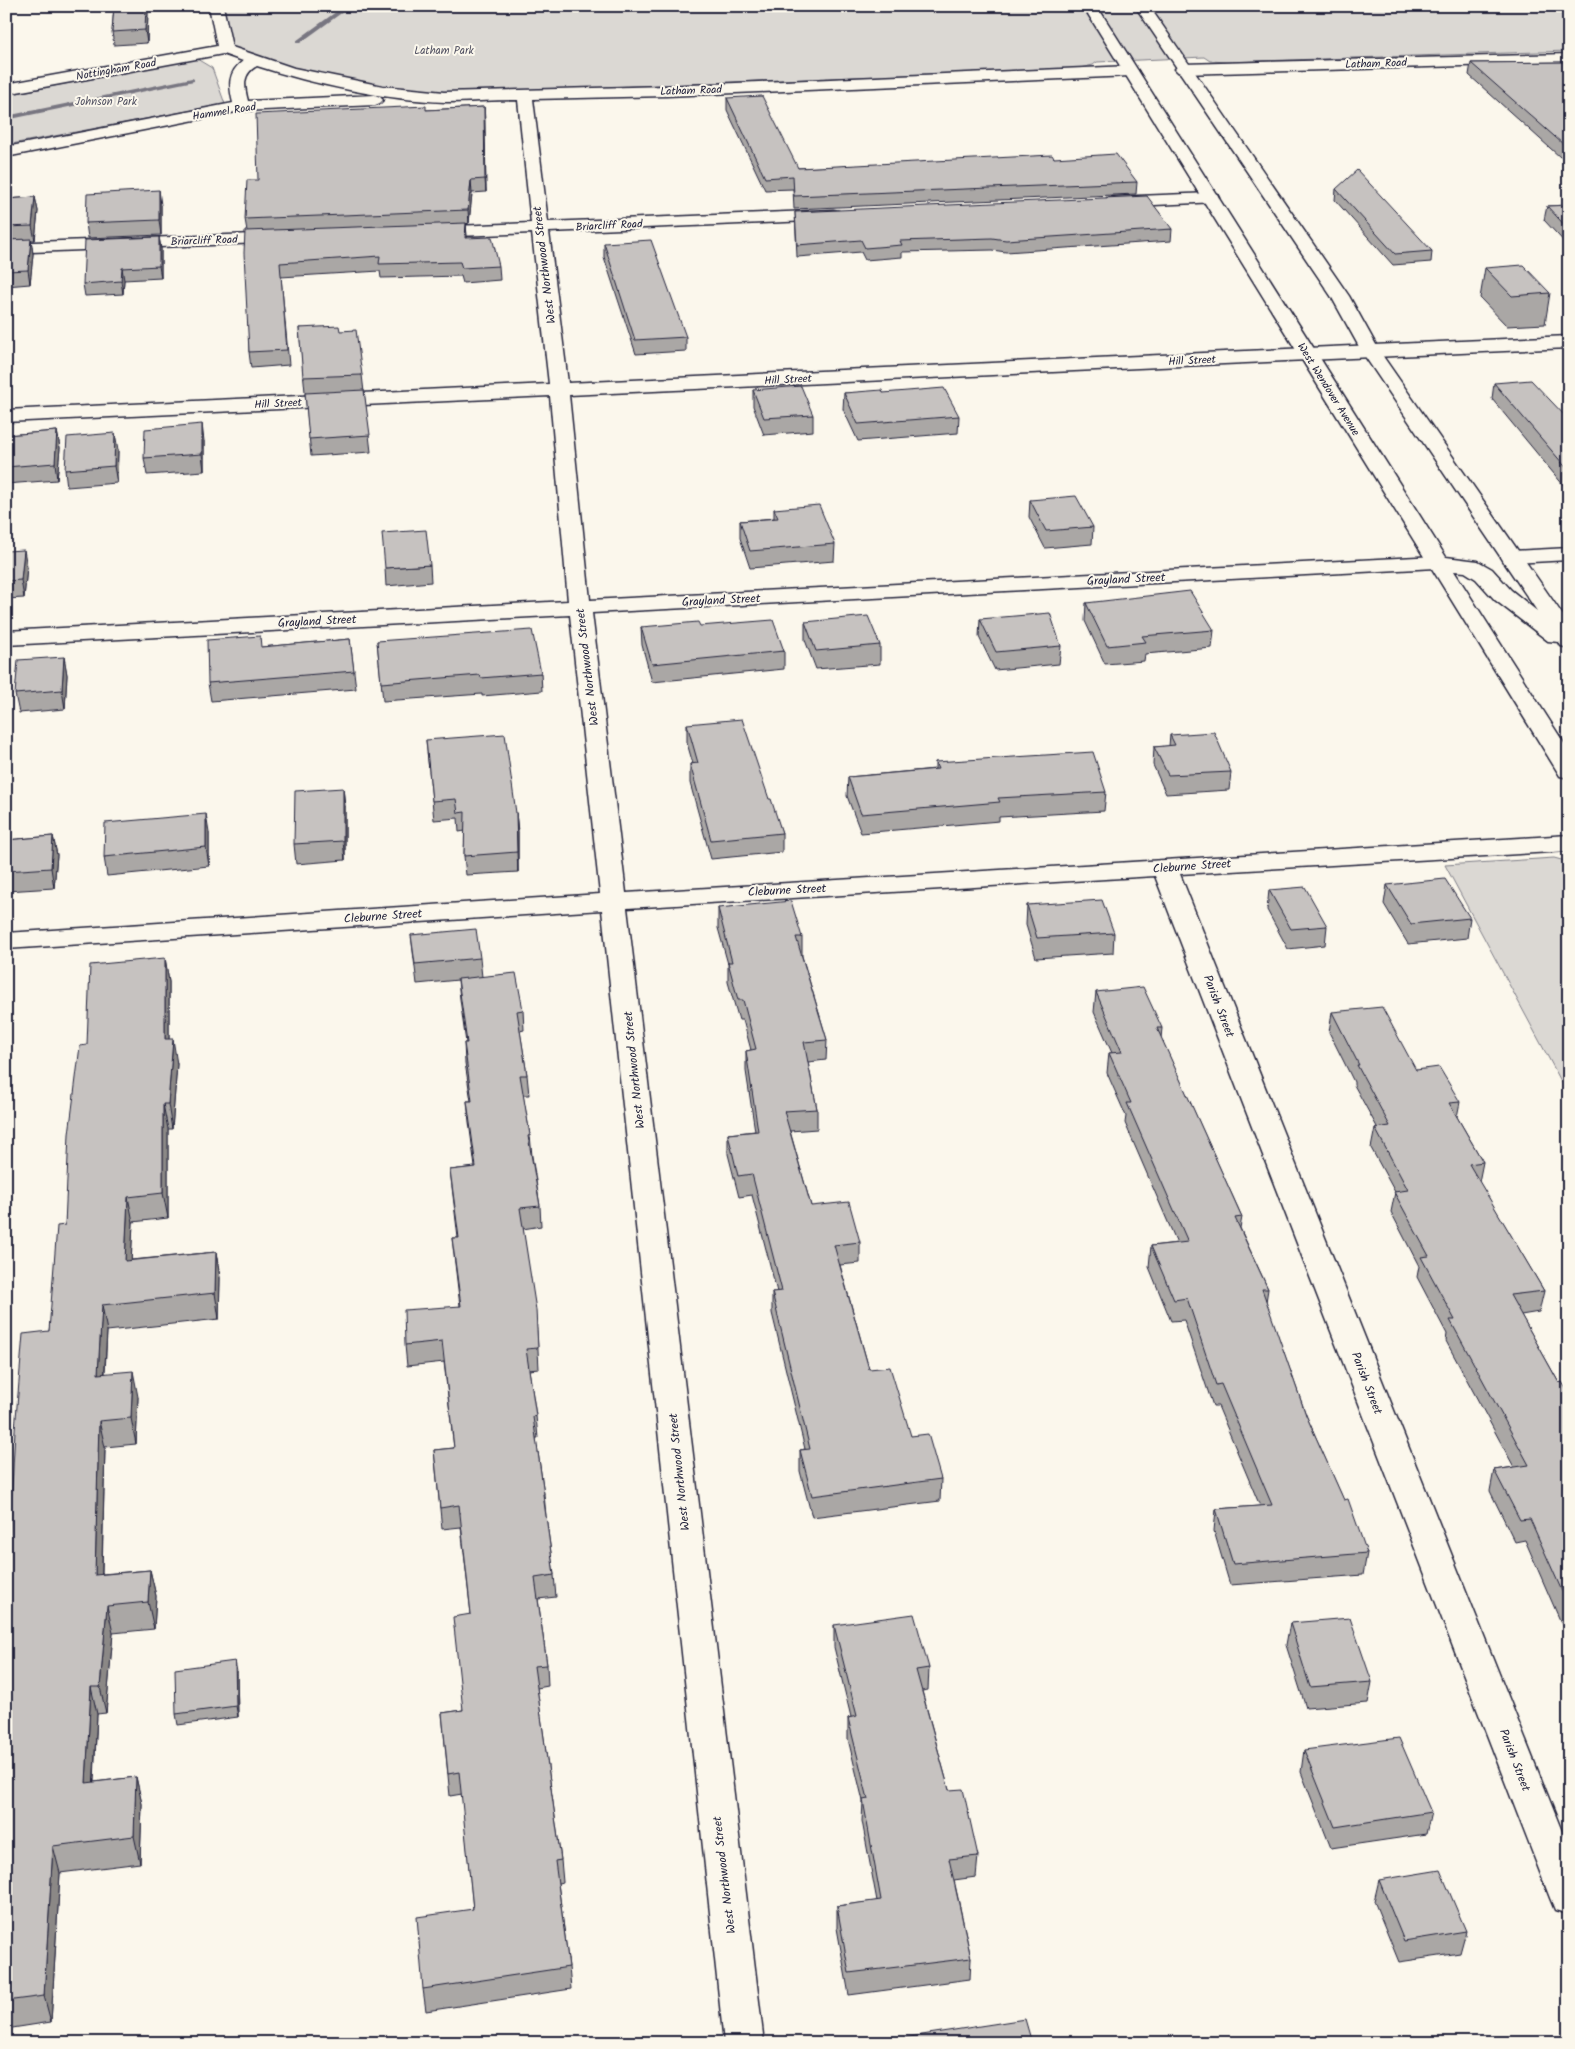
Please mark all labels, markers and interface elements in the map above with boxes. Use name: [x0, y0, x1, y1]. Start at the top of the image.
park label: Latham Park: [414, 42, 475, 60]
street label: Nottingham Road: [75, 54, 158, 86]
street label: Latham Road: [1345, 54, 1408, 74]
street label: Latham Road: [660, 81, 723, 101]
park label: Johnson Park: [75, 93, 138, 111]
street label: Hammel Road: [191, 98, 258, 126]
street label: West Northwood Street: [528, 205, 561, 325]
street label: Briarcliff Road: [575, 215, 643, 237]
street label: Briarcliff Road: [170, 231, 238, 251]
street label: West Wendover Avenue: [1292, 339, 1364, 440]
street label: Hill Street: [1168, 351, 1217, 371]
street label: Hill Street: [764, 370, 813, 390]
street label: Hill Street: [254, 394, 303, 414]
street label: Grayland Street: [1086, 568, 1166, 591]
street label: Grayland Street: [681, 589, 761, 612]
street label: West Northwood Street: [571, 607, 604, 727]
street label: Grayland Street: [277, 610, 357, 633]
street label: Cleburne Street: [1152, 854, 1232, 879]
street label: Cleburne Street: [747, 879, 827, 902]
street label: Cleburne Street: [343, 904, 423, 929]
street label: Parish Street: [1198, 972, 1239, 1041]
street label: West Northwood Street: [619, 1010, 650, 1130]
street label: Parish Street: [1346, 1349, 1387, 1418]
street label: West Northwood Street: [664, 1412, 695, 1532]
street label: Parish Street: [1494, 1726, 1535, 1795]
street label: West Northwood Street: [708, 1815, 741, 1935]

